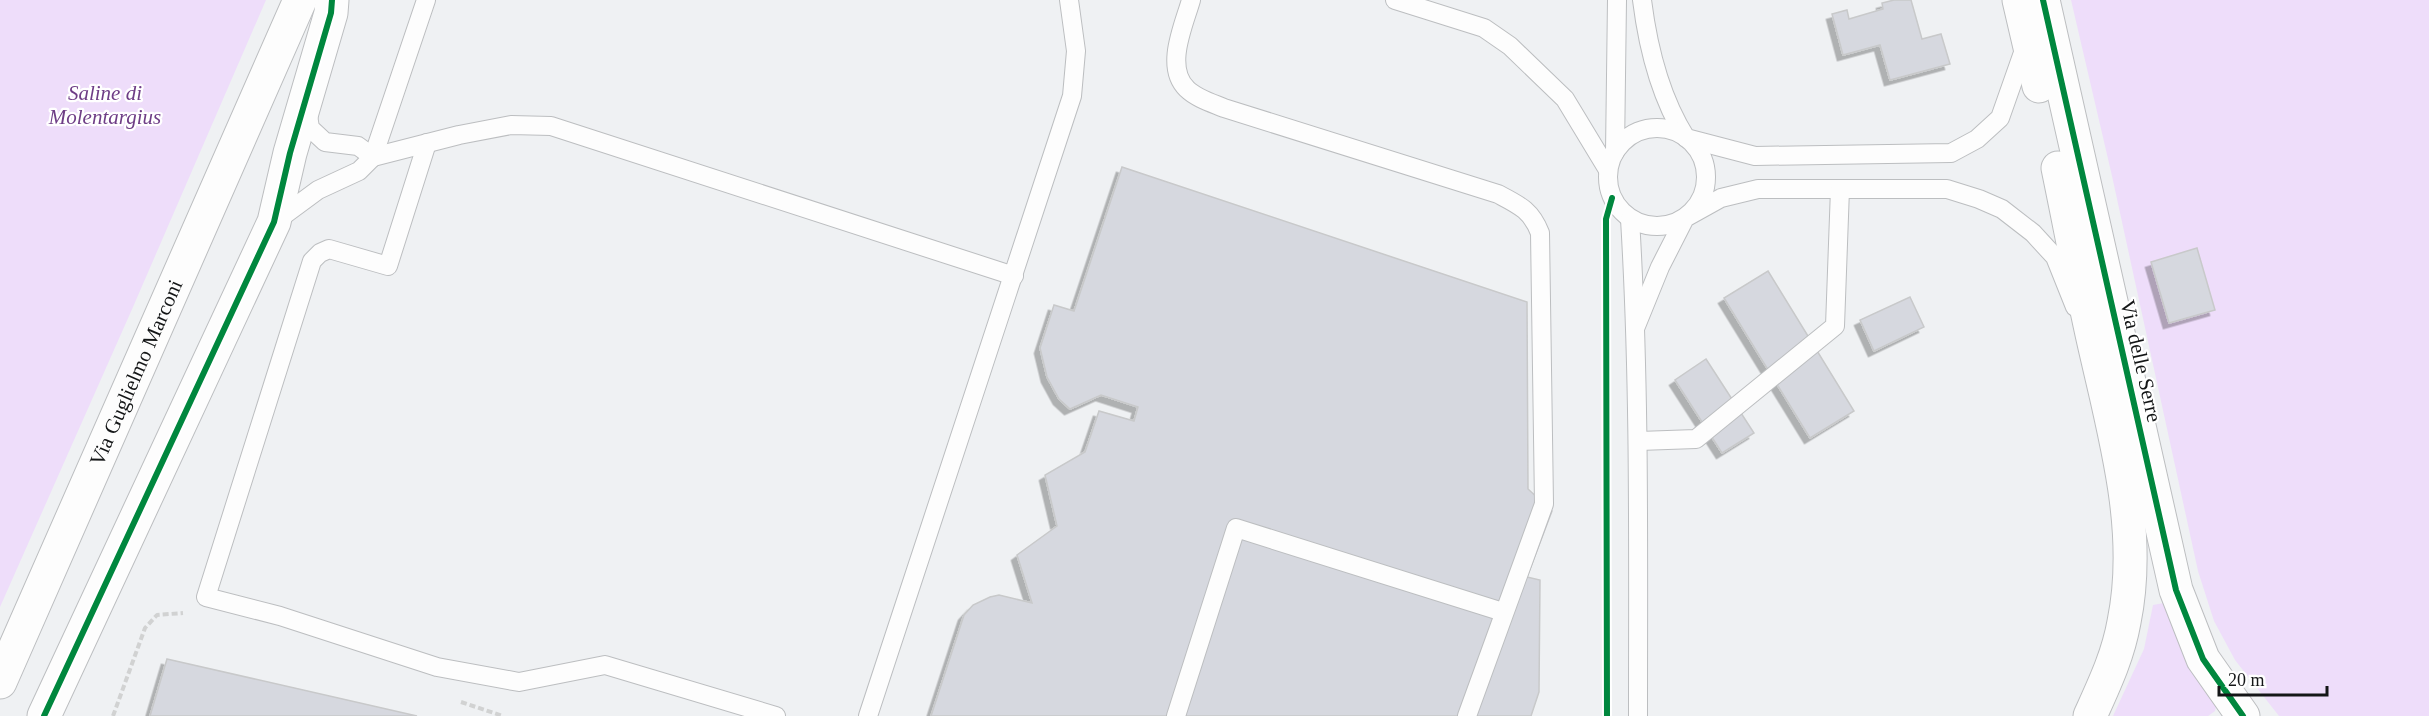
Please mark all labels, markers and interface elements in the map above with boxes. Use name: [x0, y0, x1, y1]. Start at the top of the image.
park label: Saline di Molentargius: [48, 81, 161, 129]
street label: Via Guglielmo Marconi: [85, 276, 188, 469]
street label: Via delle Serre: [2115, 298, 2167, 424]
scale bar: [2219, 659, 2327, 697]
text: 20 m: [2228, 670, 2265, 690]

